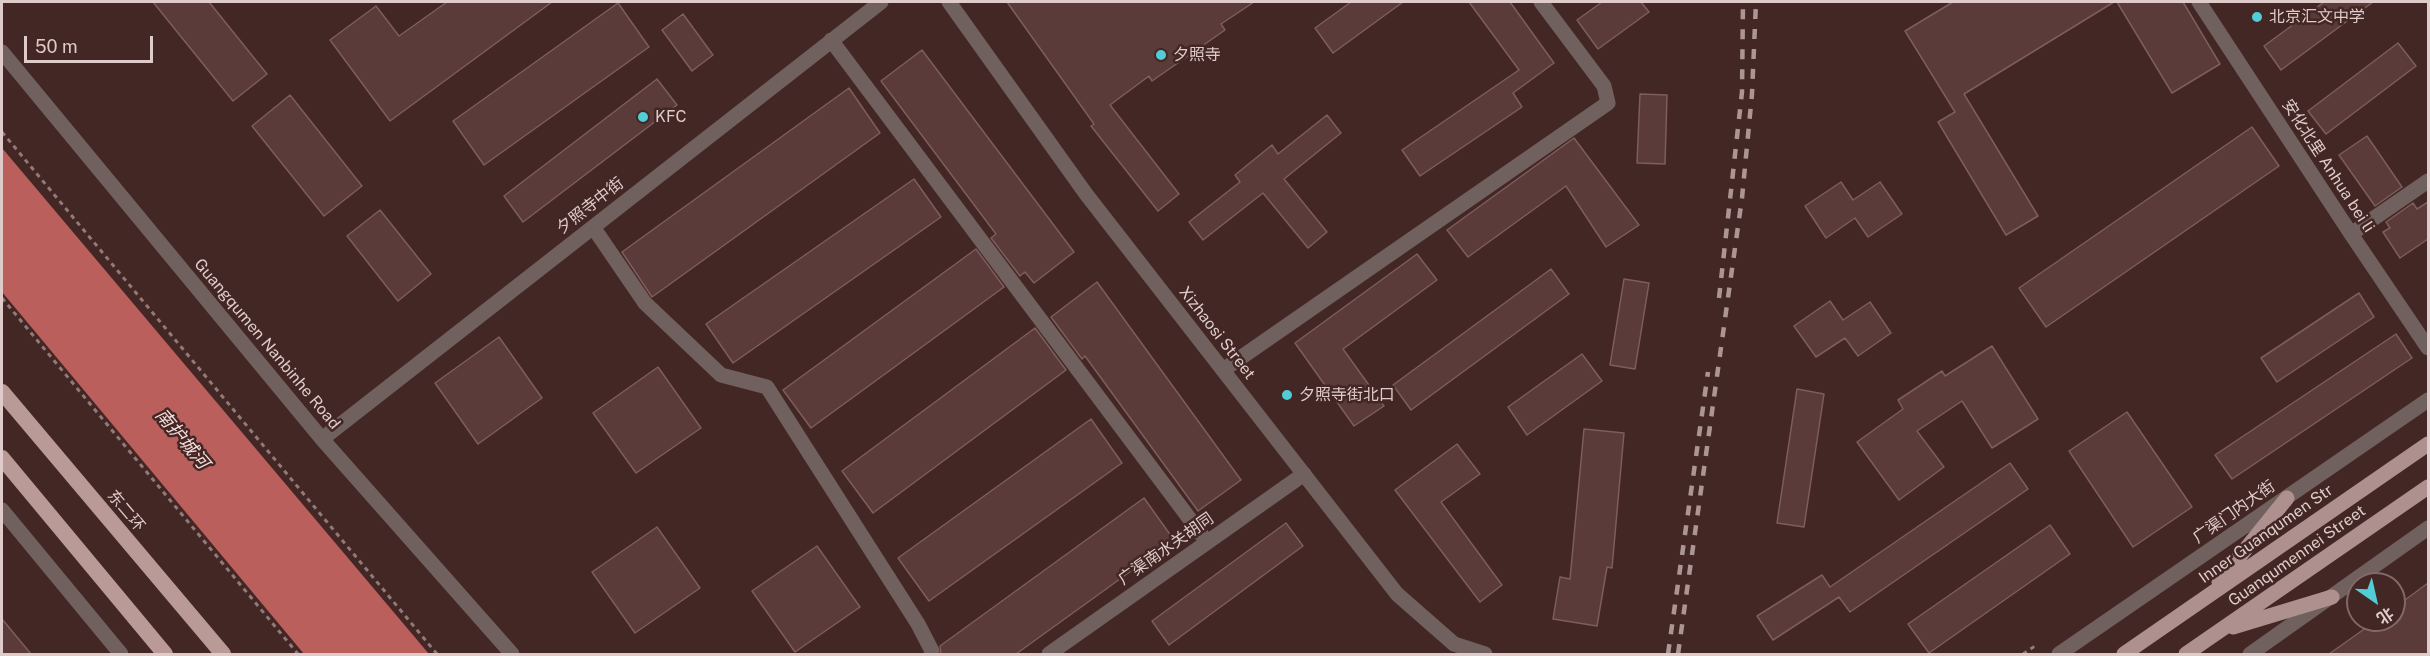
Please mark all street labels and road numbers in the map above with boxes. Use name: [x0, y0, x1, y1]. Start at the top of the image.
street label: 安化北里 Anhua bei li: [2278, 96, 2378, 236]
street label: 夕照寺中街: [553, 174, 627, 238]
street label: Guangqumen Nanbinhe Road: [190, 255, 344, 433]
street label: Xizhaosi Street: [1175, 283, 1259, 383]
street label: 广渠门内大街: [2189, 477, 2279, 547]
street label: Inner Guanqumen Str: [2195, 481, 2337, 587]
street label: 东二环: [103, 486, 149, 536]
street label: Guanqumennei Street: [2225, 501, 2369, 611]
street label: 广渠南水关胡同: [1115, 509, 1217, 589]

